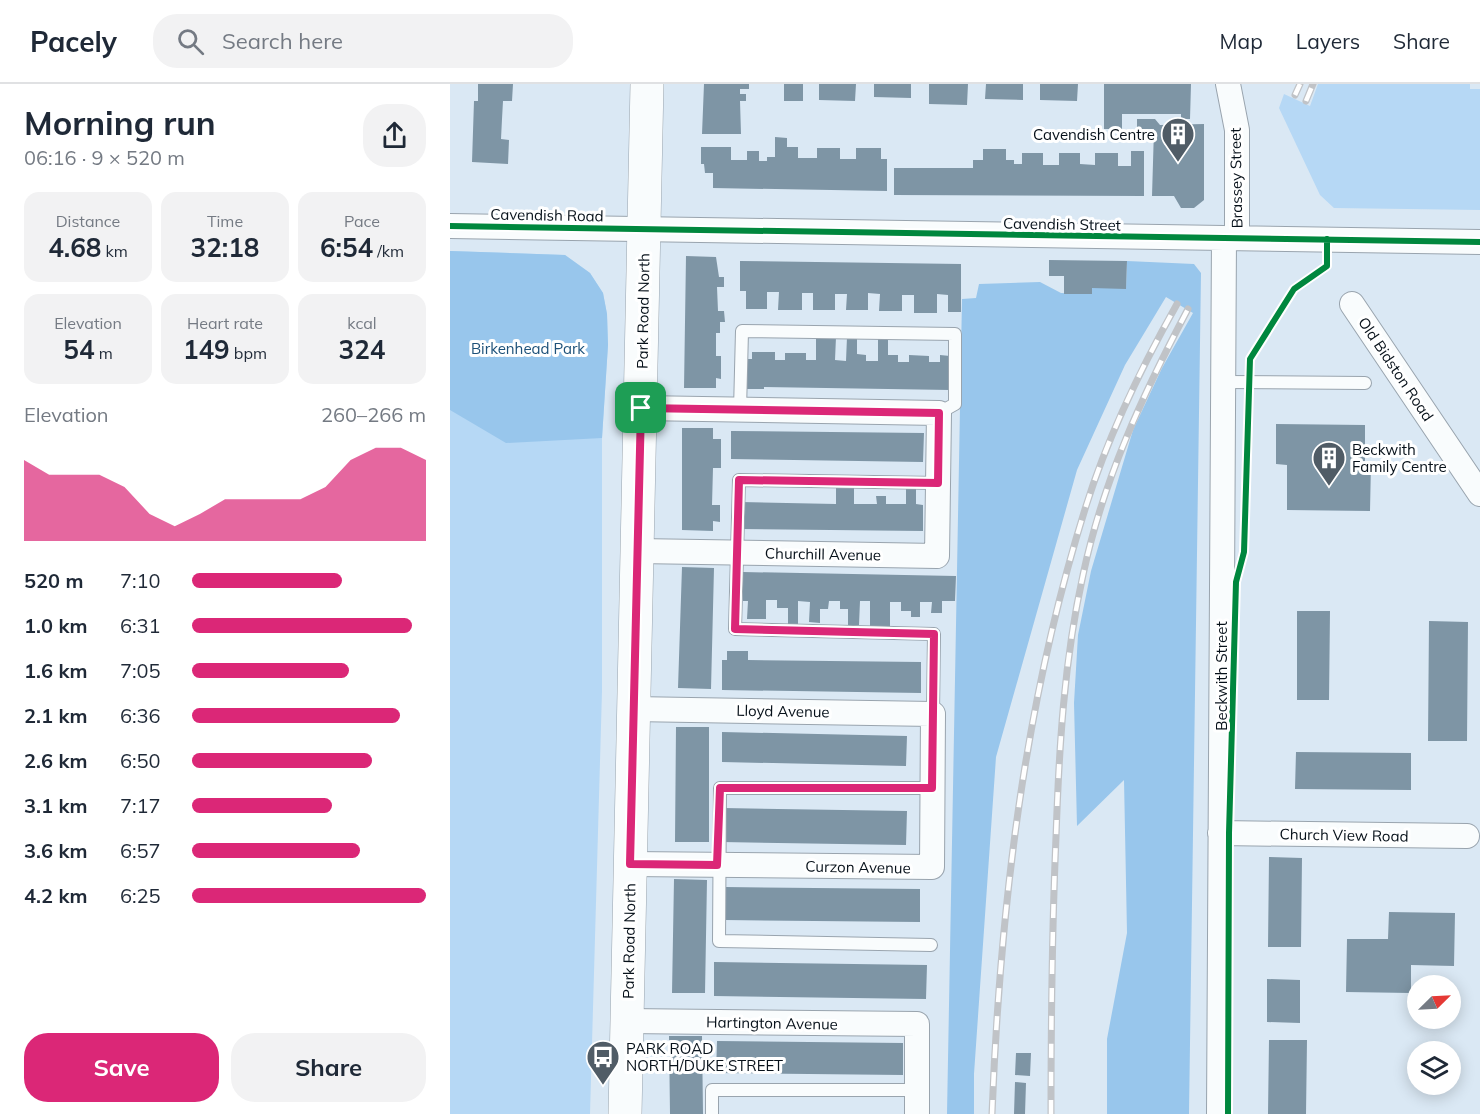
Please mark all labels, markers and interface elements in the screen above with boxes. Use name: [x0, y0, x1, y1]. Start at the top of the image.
search box: [153, 14, 573, 68]
text: Pacely: [30, 24, 117, 59]
icon: search: [174, 25, 207, 58]
text: Search here: [222, 27, 343, 55]
text: Map: [1220, 28, 1263, 54]
text: Layers: [1296, 28, 1360, 54]
text: Share: [1393, 28, 1450, 54]
text: Morning run: [24, 102, 216, 143]
button: share: [363, 104, 426, 167]
building icon: Cavendish Centre: [1160, 116, 1196, 163]
place label: Cavendish Centre: [1033, 125, 1155, 144]
street label: Brassey Street: [1226, 127, 1246, 229]
text: 06:16 · 9 × 520 m: [24, 145, 185, 170]
street label: Cavendish Road: [490, 205, 604, 225]
text: Distance: [56, 211, 120, 231]
text: Time: [207, 211, 243, 231]
text: Pace: [344, 211, 380, 231]
street label: Cavendish Street: [1003, 213, 1121, 235]
text: 4.68: [48, 231, 101, 264]
text: 32:18: [191, 231, 259, 264]
text: 6:54: [320, 231, 373, 264]
text: km: [101, 241, 128, 261]
text: /km: [373, 241, 404, 261]
street label: Park Road North: [632, 253, 654, 369]
text: Elevation: [54, 313, 122, 333]
text: Heart rate: [187, 313, 263, 333]
text: kcal: [347, 313, 377, 333]
street label: Old Bidston Road: [1354, 313, 1438, 425]
text: 54: [63, 333, 94, 366]
text: 149: [183, 333, 230, 366]
text: 324: [339, 333, 385, 366]
park label: Birkenhead Park: [471, 339, 585, 358]
text: m: [94, 343, 113, 363]
text: bpm: [230, 343, 267, 363]
pin: [615, 382, 666, 433]
icon: arrive: [624, 391, 657, 424]
text: Elevation: [24, 402, 109, 427]
text: 260–266 m: [321, 402, 426, 427]
building icon: Beckwith Family Centre: [1311, 440, 1347, 487]
place label: Beckwith Family Centre: [1352, 440, 1447, 476]
street label: Churchill Avenue: [765, 543, 881, 565]
text: 520 m: [24, 568, 83, 593]
text: 7:10: [120, 568, 161, 593]
text: 1.0 km: [24, 613, 87, 638]
text: 6:31: [120, 613, 161, 638]
street label: Beckwith Street: [1212, 621, 1231, 731]
text: 1.6 km: [24, 658, 87, 683]
text: 7:05: [120, 658, 161, 683]
street label: Lloyd Avenue: [736, 701, 830, 721]
text: 2.1 km: [24, 703, 87, 728]
text: 6:36: [120, 703, 161, 728]
text: 2.6 km: [24, 748, 87, 773]
text: 6:50: [120, 748, 161, 773]
text: 3.1 km: [24, 793, 87, 818]
text: 7:17: [120, 793, 161, 818]
street label: Church View Road: [1279, 824, 1409, 846]
text: 3.6 km: [24, 838, 87, 863]
text: 6:57: [120, 838, 161, 863]
street label: Curzon Avenue: [805, 857, 911, 877]
text: 4.2 km: [24, 883, 87, 908]
text: 6:25: [120, 883, 161, 908]
street label: Park Road North: [618, 883, 640, 999]
north arrow: [1407, 975, 1461, 1029]
map controls: [1407, 975, 1461, 1095]
street label: Hartington Avenue: [706, 1012, 838, 1034]
button: Save: [24, 1033, 219, 1102]
button: Share: [231, 1033, 426, 1102]
bus stop icon: PARK ROAD NORTH/DUKE STREET: [585, 1039, 621, 1086]
place label: PARK ROAD NORTH/DUKE STREET: [626, 1039, 783, 1075]
button: layers: [1407, 1041, 1461, 1095]

